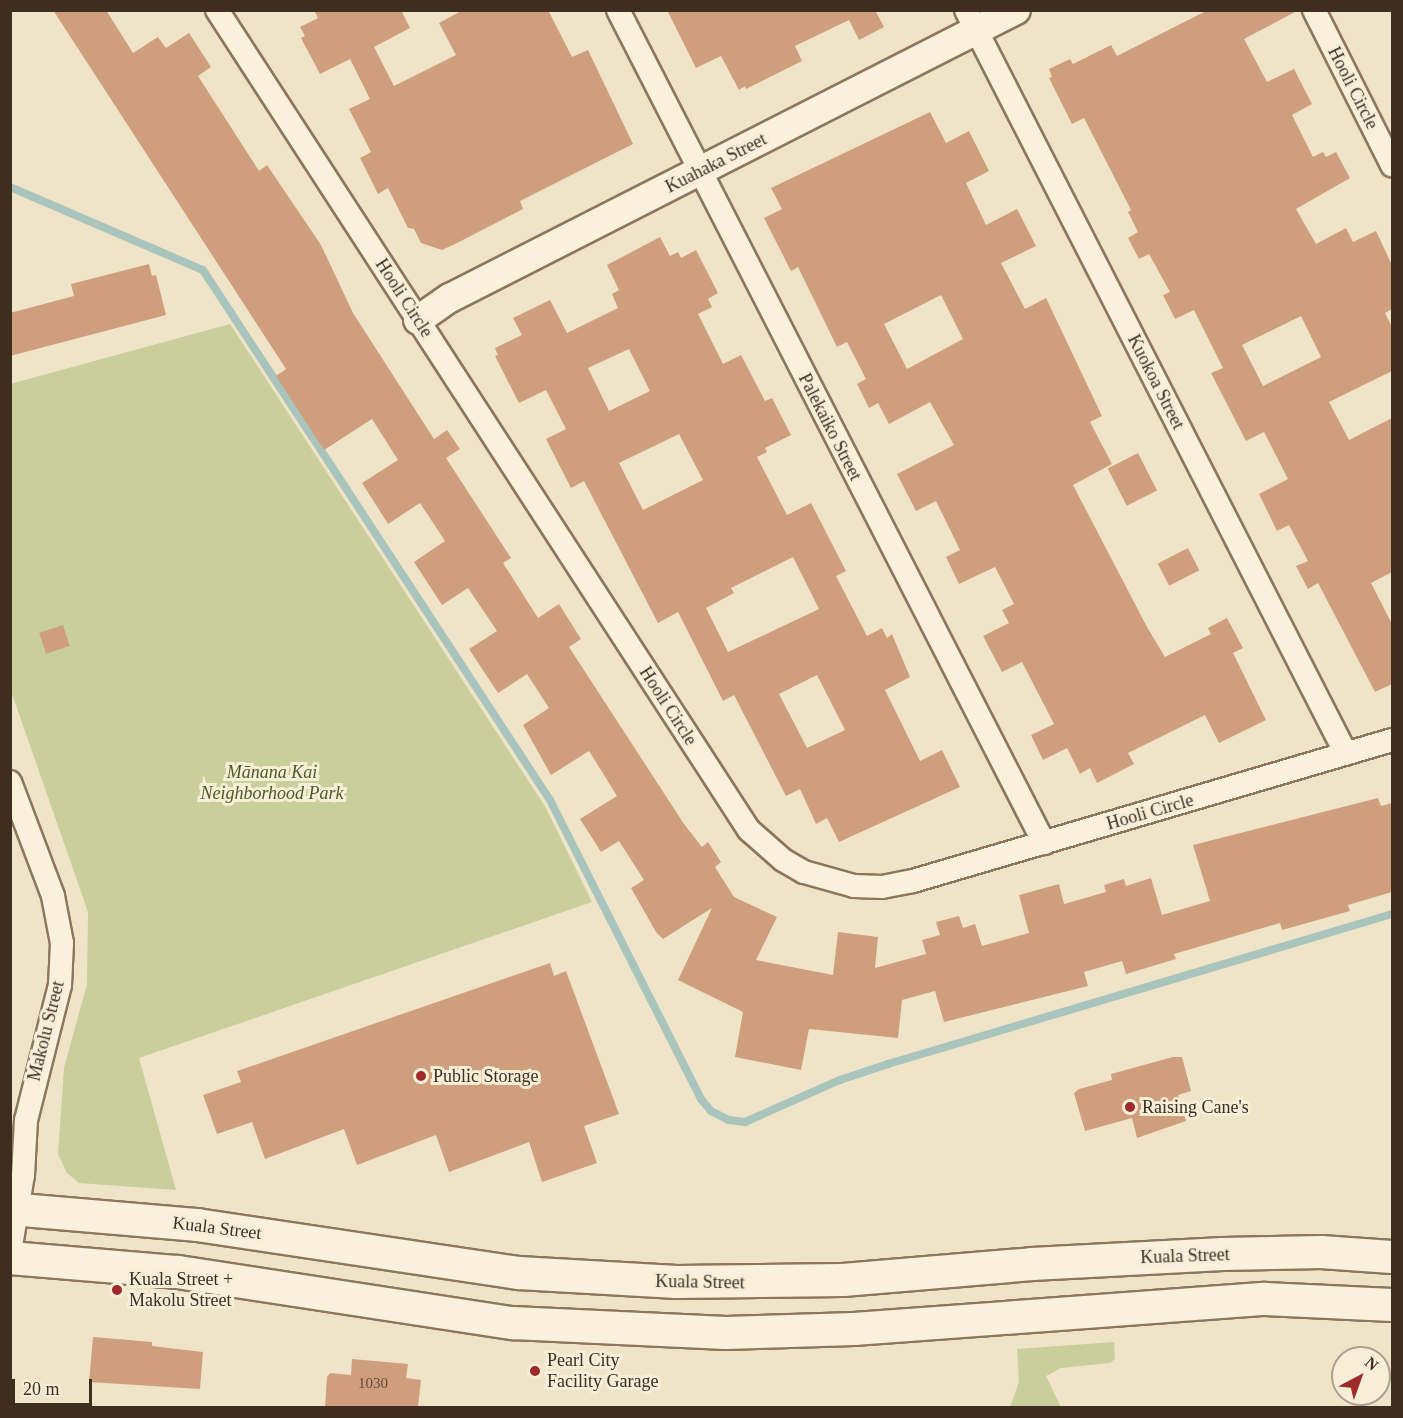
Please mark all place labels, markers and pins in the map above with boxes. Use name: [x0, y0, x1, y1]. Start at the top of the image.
place label: Public Storage: [433, 1065, 538, 1087]
marker: Public Storage: [414, 1069, 428, 1083]
place label: Raising Cane's: [1142, 1096, 1249, 1118]
marker: Raising Cane's: [1123, 1100, 1137, 1114]
place label: Kuala Street + Makolu Street: [129, 1269, 233, 1312]
marker: Kuala Street + Makolu Street: [110, 1283, 124, 1297]
place label: Pearl City Facility Garage: [547, 1350, 658, 1392]
marker: Pearl City Facility Garage: [528, 1364, 542, 1378]

